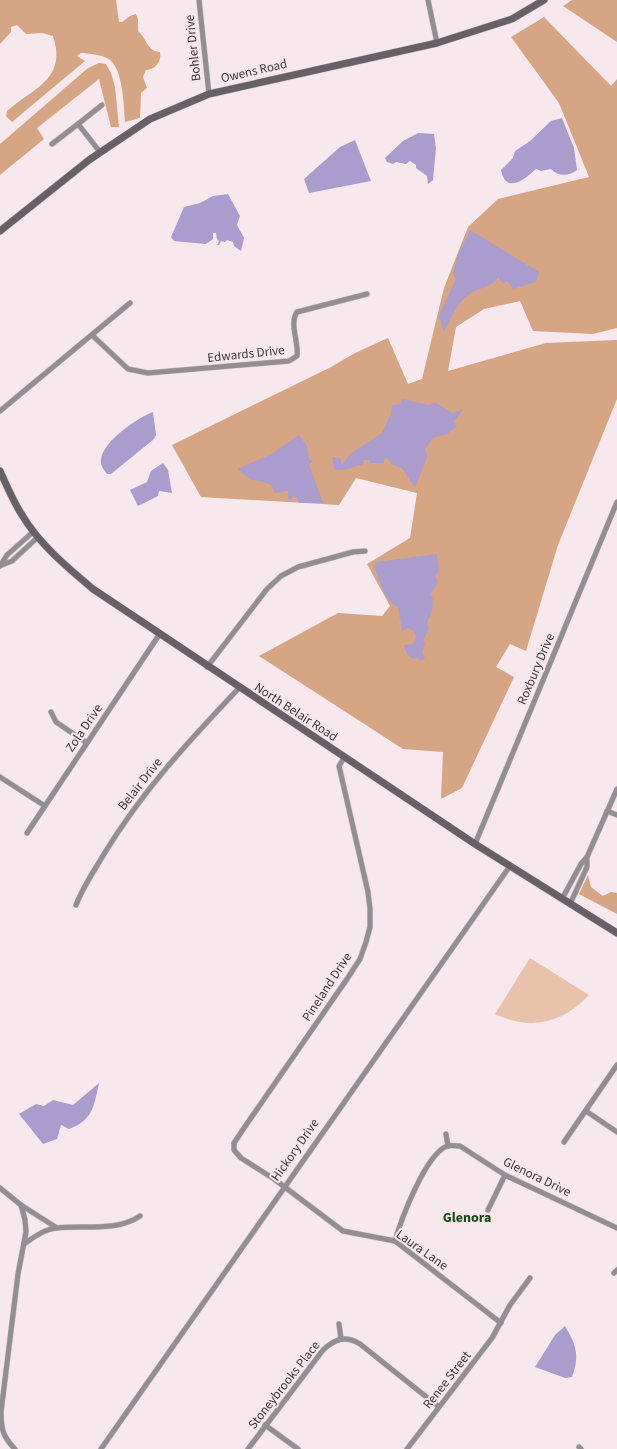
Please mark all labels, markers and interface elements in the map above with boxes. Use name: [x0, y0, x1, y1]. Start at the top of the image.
street label: Bohler Drive: [181, 14, 205, 82]
street label: Owens Road: [219, 55, 289, 87]
street label: Edwards Drive: [207, 341, 285, 367]
street label: Roxbury Drive: [513, 631, 559, 707]
street label: North Belair Road: [251, 678, 341, 746]
street label: Zola Drive: [61, 700, 107, 756]
street label: Belair Drive: [114, 754, 166, 814]
street label: Pineland Drive: [298, 949, 356, 1025]
street label: Hickory Drive: [267, 1115, 323, 1185]
street label: Glenora Drive: [500, 1153, 574, 1201]
district label: Glenora: [443, 1208, 491, 1228]
street label: Laura Lane: [392, 1225, 452, 1275]
street label: Stoneybrooks Place: [244, 1337, 324, 1433]
street label: Renee Street: [419, 1347, 476, 1413]

